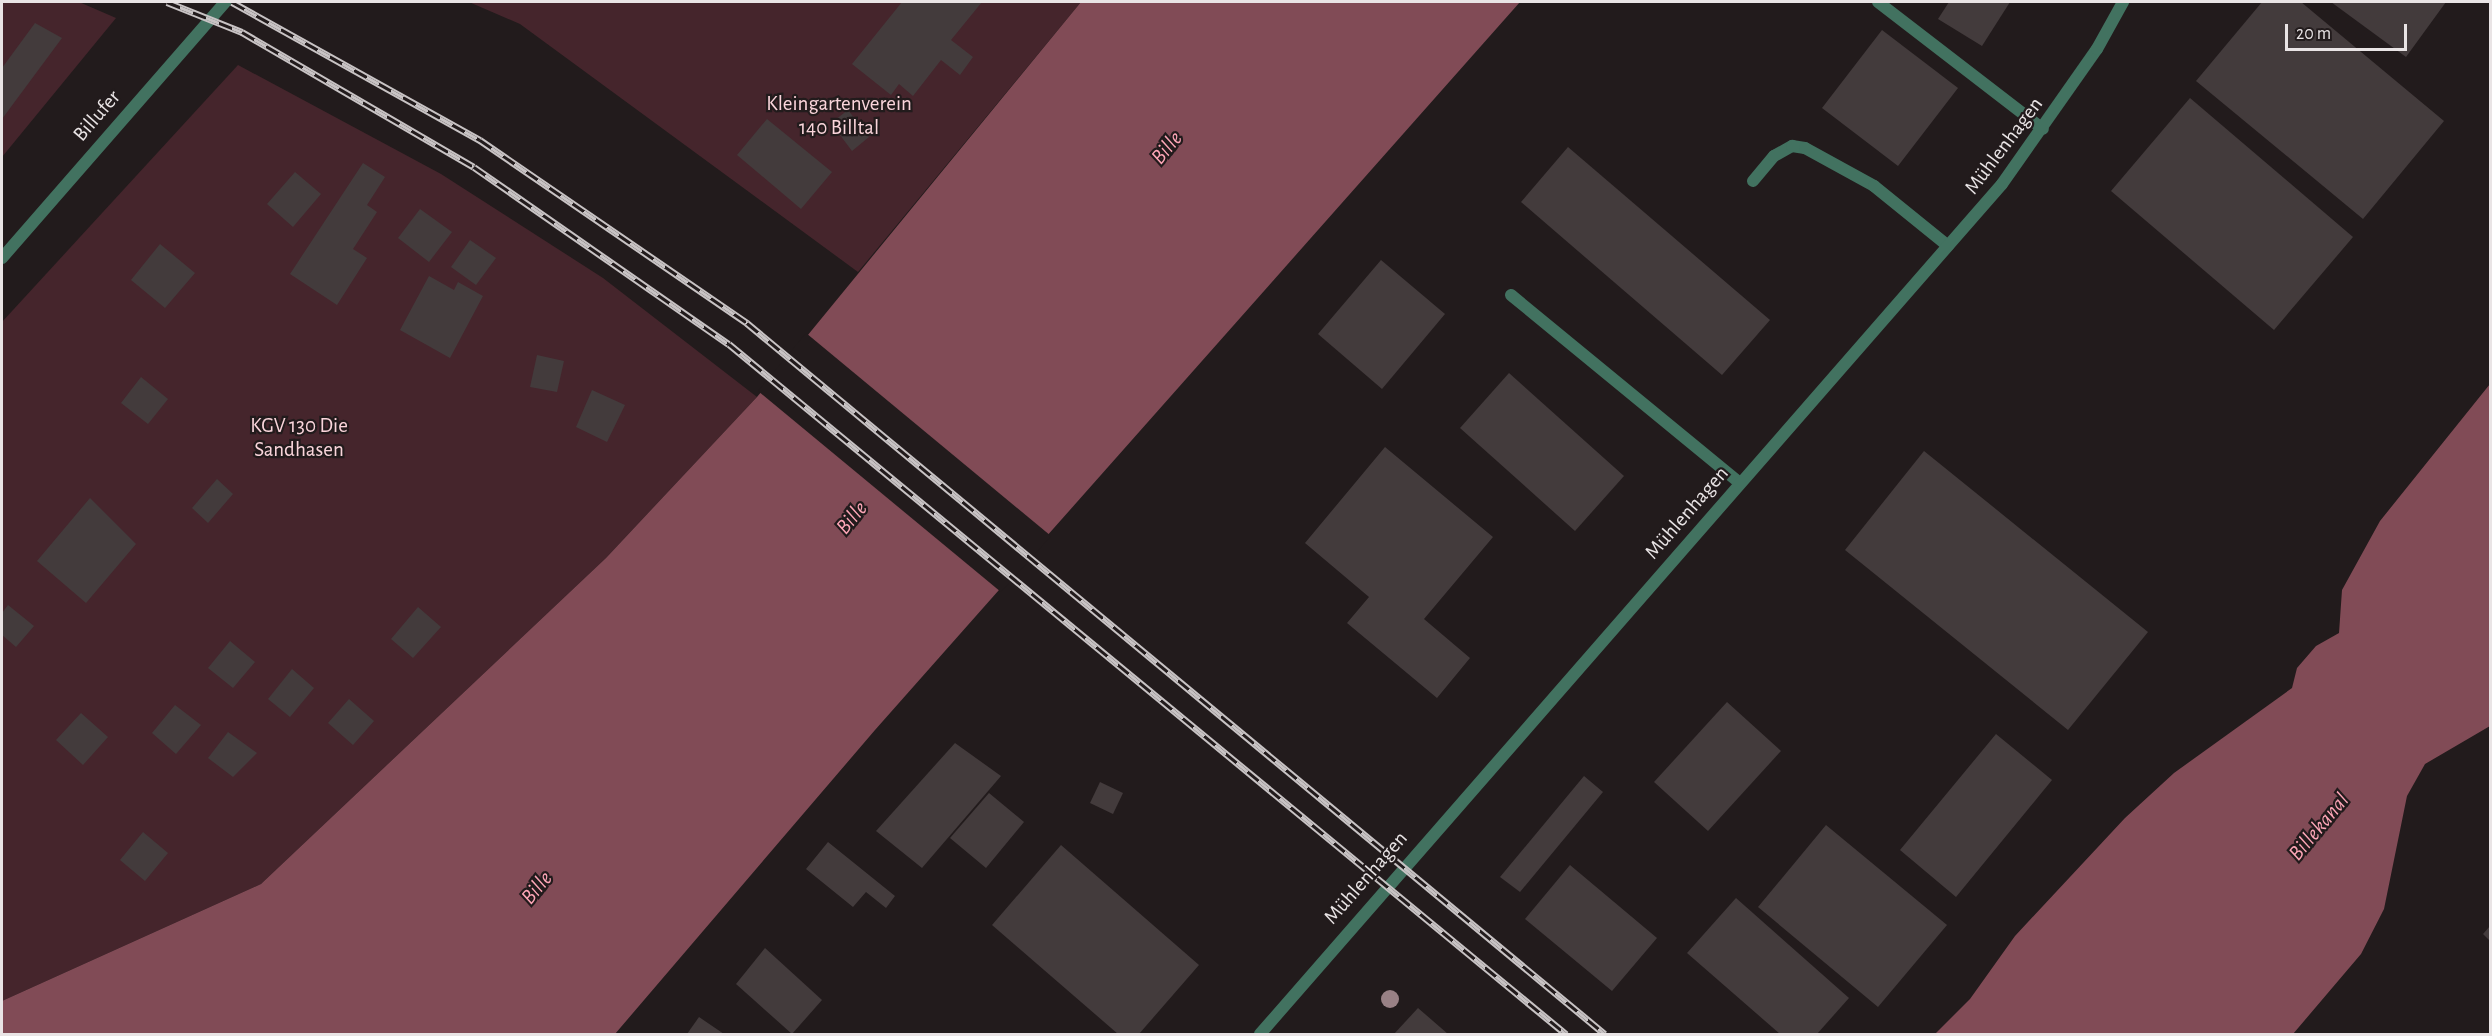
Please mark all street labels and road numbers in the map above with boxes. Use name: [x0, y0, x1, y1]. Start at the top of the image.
street label: Billufer: [68, 85, 126, 147]
street label: Mühlenhagen: [1959, 93, 2049, 199]
street label: Mühlenhagen: [1640, 461, 1734, 565]
street label: Mühlenhagen: [1319, 826, 1413, 930]

